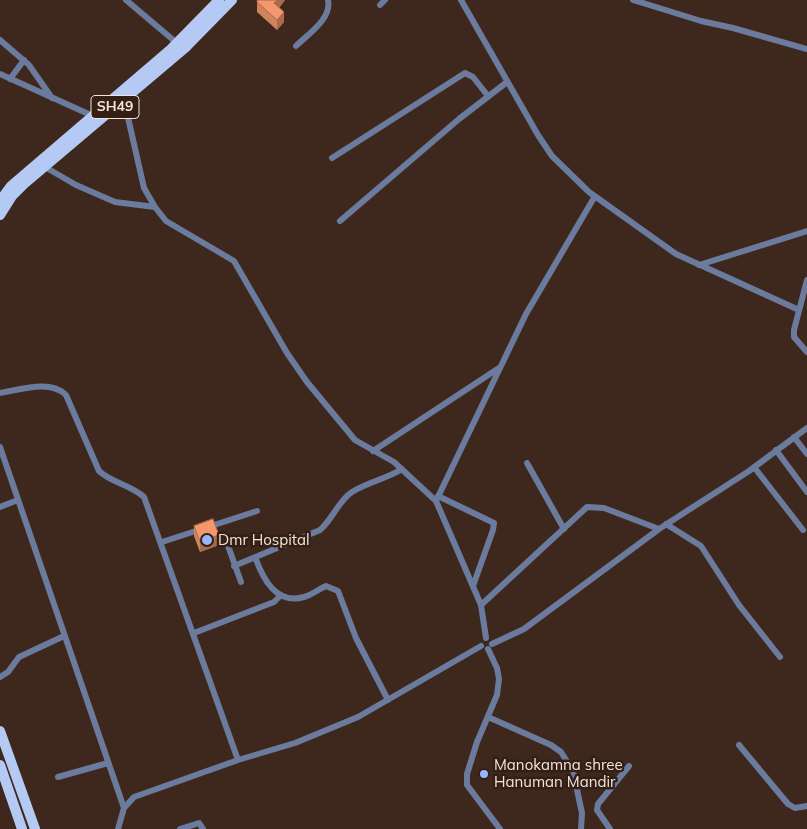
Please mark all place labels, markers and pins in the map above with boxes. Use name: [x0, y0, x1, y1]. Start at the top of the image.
place label: Dmr Hospital: [218, 531, 310, 549]
marker: Dmr Hospital: [200, 533, 214, 547]
place label: Manokamna shree Hanuman Mandir: [494, 756, 623, 791]
marker: Manokamna shree Hanuman Mandir: [478, 768, 490, 780]

